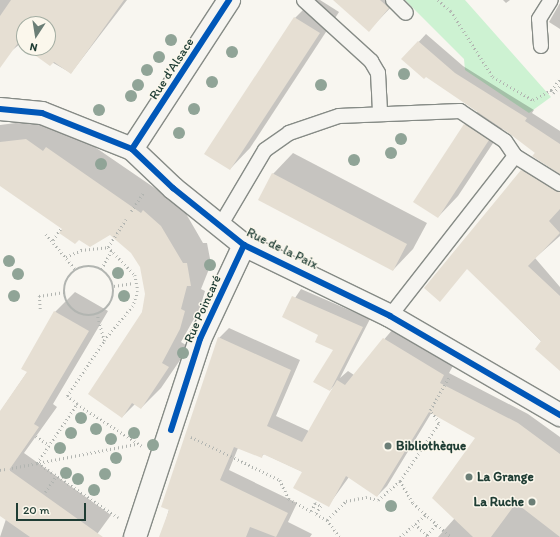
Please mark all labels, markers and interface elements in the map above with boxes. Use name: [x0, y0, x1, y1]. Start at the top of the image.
north arrow: [16, 16, 56, 56]
street label: Rue d'Alsace: [146, 35, 198, 103]
text: N: [29, 40, 39, 54]
street label: Rue de la Paix: [244, 225, 320, 273]
street label: Rue Poincaré: [181, 273, 225, 345]
place label: Bibliothèque: [396, 438, 466, 454]
marker: Bibliothèque: [383, 441, 393, 451]
place label: La Grange: [477, 469, 534, 485]
marker: La Grange: [464, 472, 474, 482]
place label: La Ruche: [474, 494, 524, 510]
scale bar: [18, 495, 88, 521]
marker: La Ruche: [527, 497, 537, 507]
text: 20 m: [23, 503, 50, 517]

